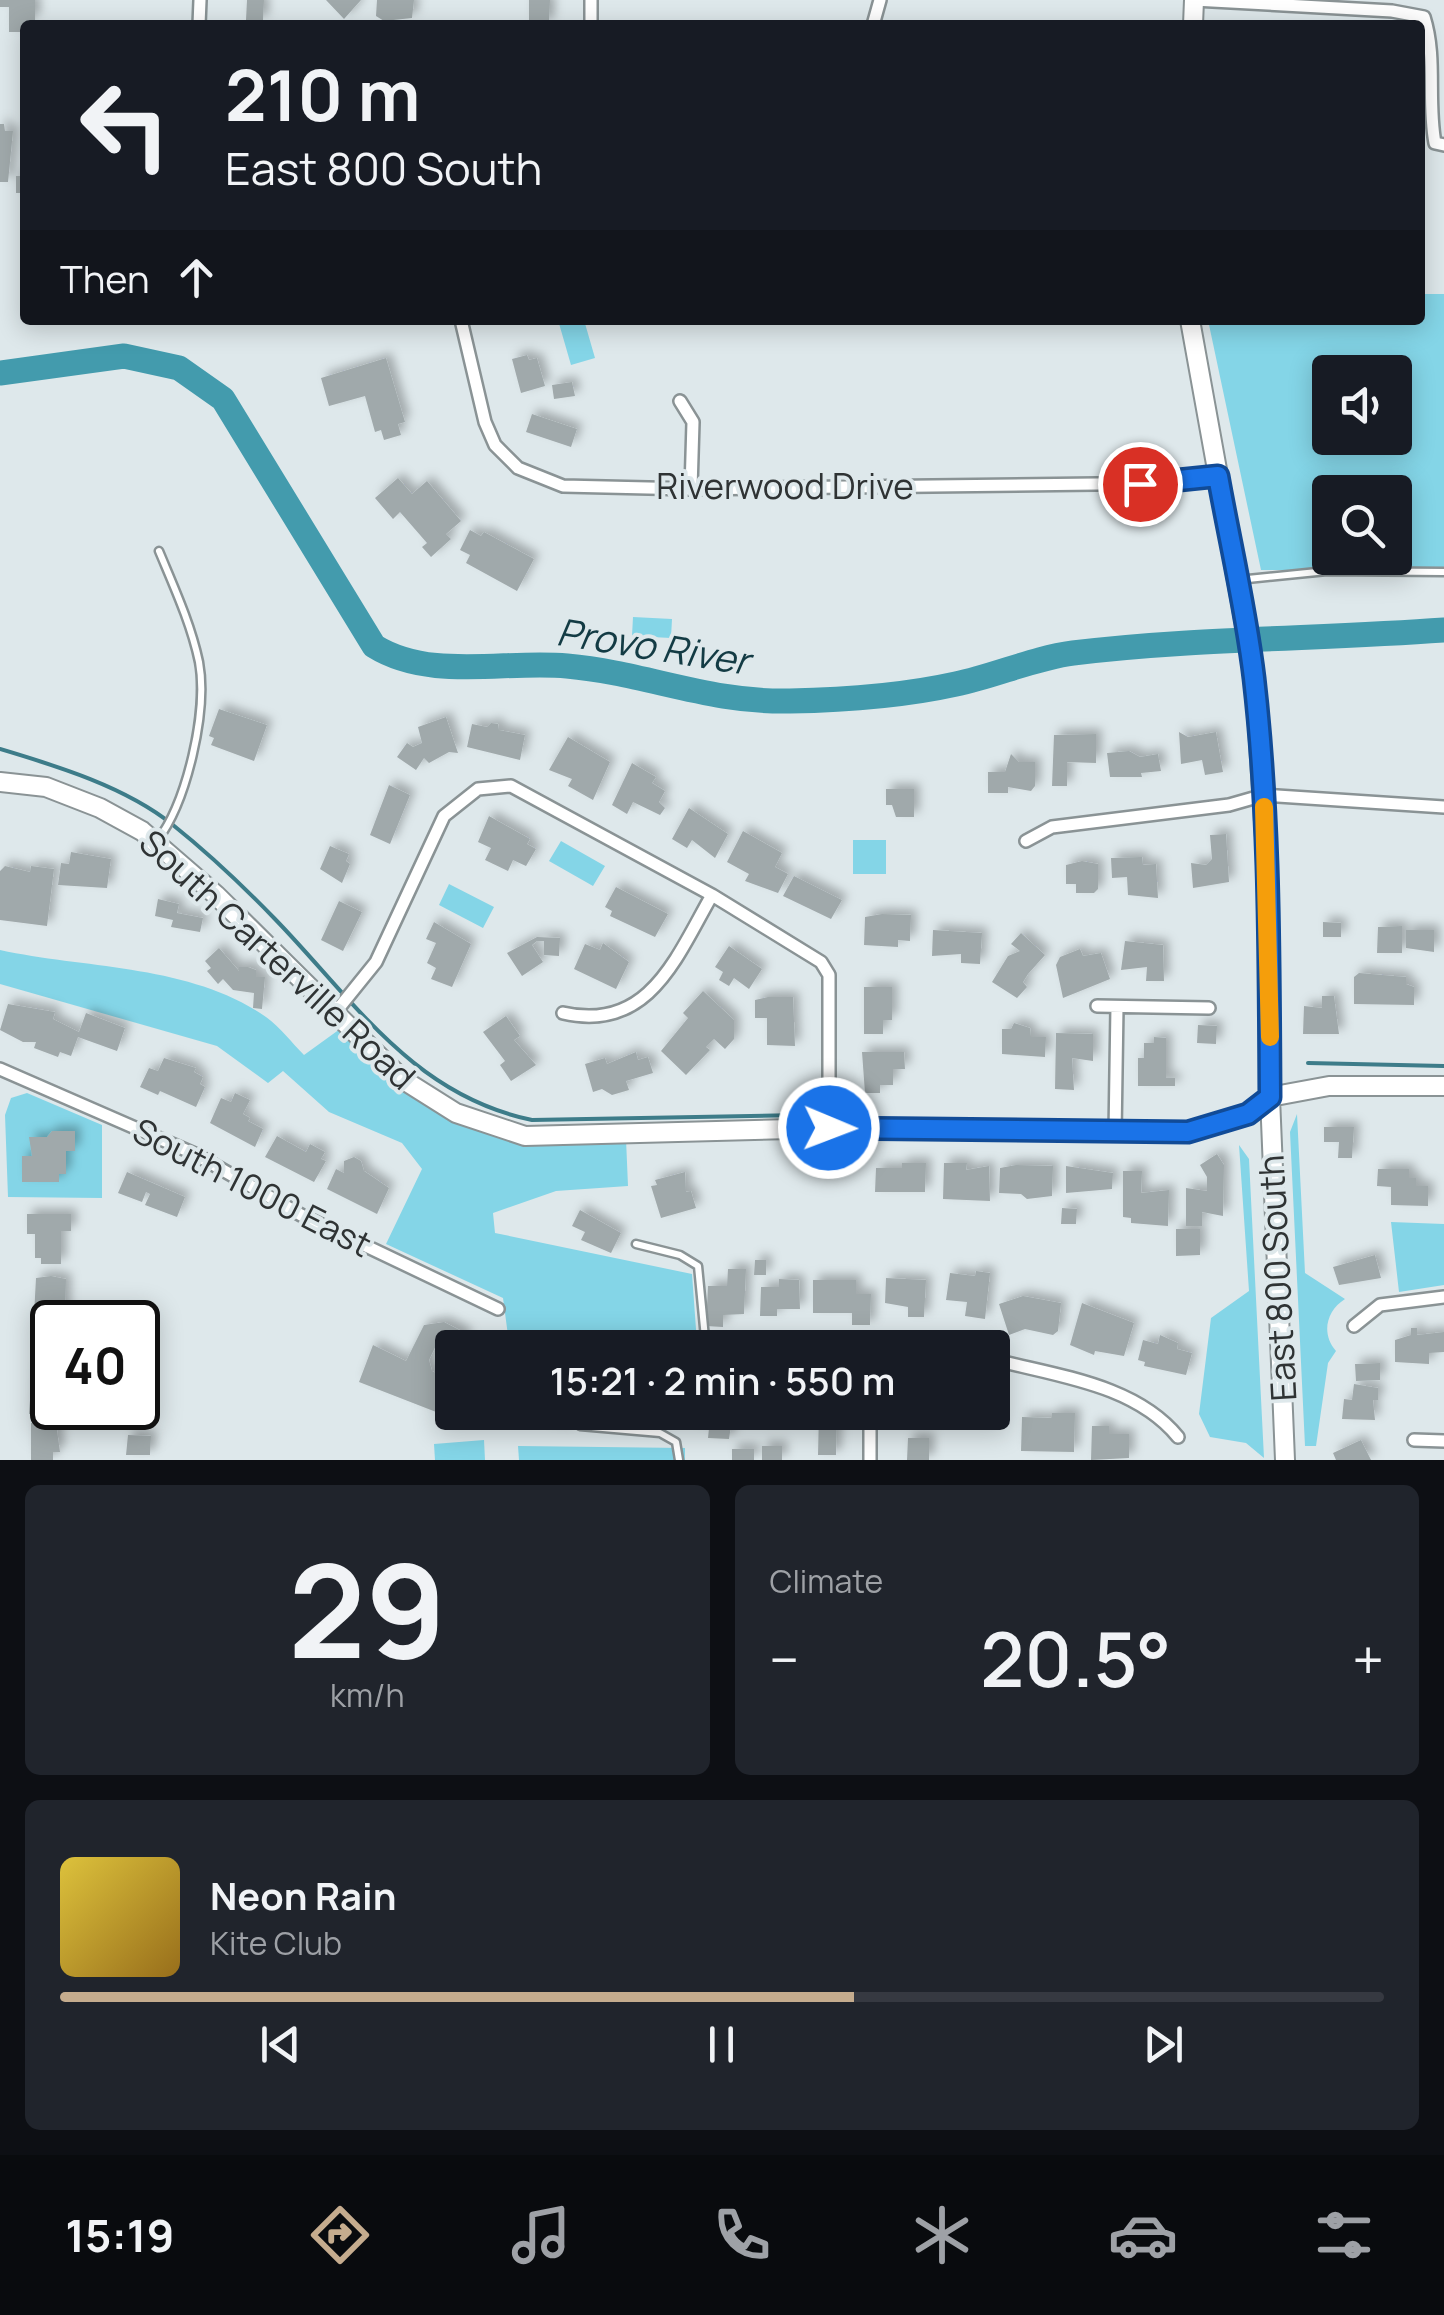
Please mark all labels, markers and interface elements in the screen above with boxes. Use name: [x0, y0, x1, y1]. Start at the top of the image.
text: 210 m: [225, 46, 420, 142]
icon: left: [60, 60, 190, 190]
text: East 800 South: [225, 137, 542, 199]
icon: ahead: [169, 250, 224, 305]
text: Then: [60, 252, 149, 304]
map controls: [1312, 355, 1412, 575]
button: sound: [1312, 355, 1412, 455]
pin: [1098, 442, 1183, 527]
icon: arrive: [1113, 457, 1168, 512]
street label: Riverwood Drive: [656, 462, 914, 510]
button: search: [1312, 475, 1412, 575]
water label: Provo River: [553, 604, 757, 687]
street label: South Carterville Road: [129, 819, 426, 1100]
position arrow: [777, 1076, 881, 1180]
street label: South 1000 East: [125, 1106, 380, 1268]
street label: East 800 South: [1247, 1154, 1307, 1402]
speed limit sign: 40: [30, 1300, 160, 1430]
text: 15:21 · 2 min · 550 m: [550, 1354, 895, 1406]
text: 29: [288, 1519, 446, 1697]
text: Climate: [770, 1559, 883, 1603]
text: 20.5°: [980, 1607, 1171, 1710]
text: −: [770, 1621, 799, 1697]
text: +: [1352, 1621, 1384, 1697]
text: km/h: [330, 1673, 404, 1717]
text: Neon Rain: [210, 1869, 396, 1921]
text: Kite Club: [210, 1921, 342, 1965]
icon: previous: [253, 2017, 308, 2072]
icon: pause: [694, 2017, 749, 2072]
icon: next: [1136, 2017, 1191, 2072]
icon: directions: [305, 2200, 375, 2270]
icon: music: [506, 2200, 576, 2270]
icon: phone: [707, 2200, 777, 2270]
icon: climate: [907, 2200, 977, 2270]
icon: car: [1108, 2200, 1178, 2270]
icon: filters: [1309, 2200, 1379, 2270]
text: 15:19: [65, 2204, 175, 2266]

